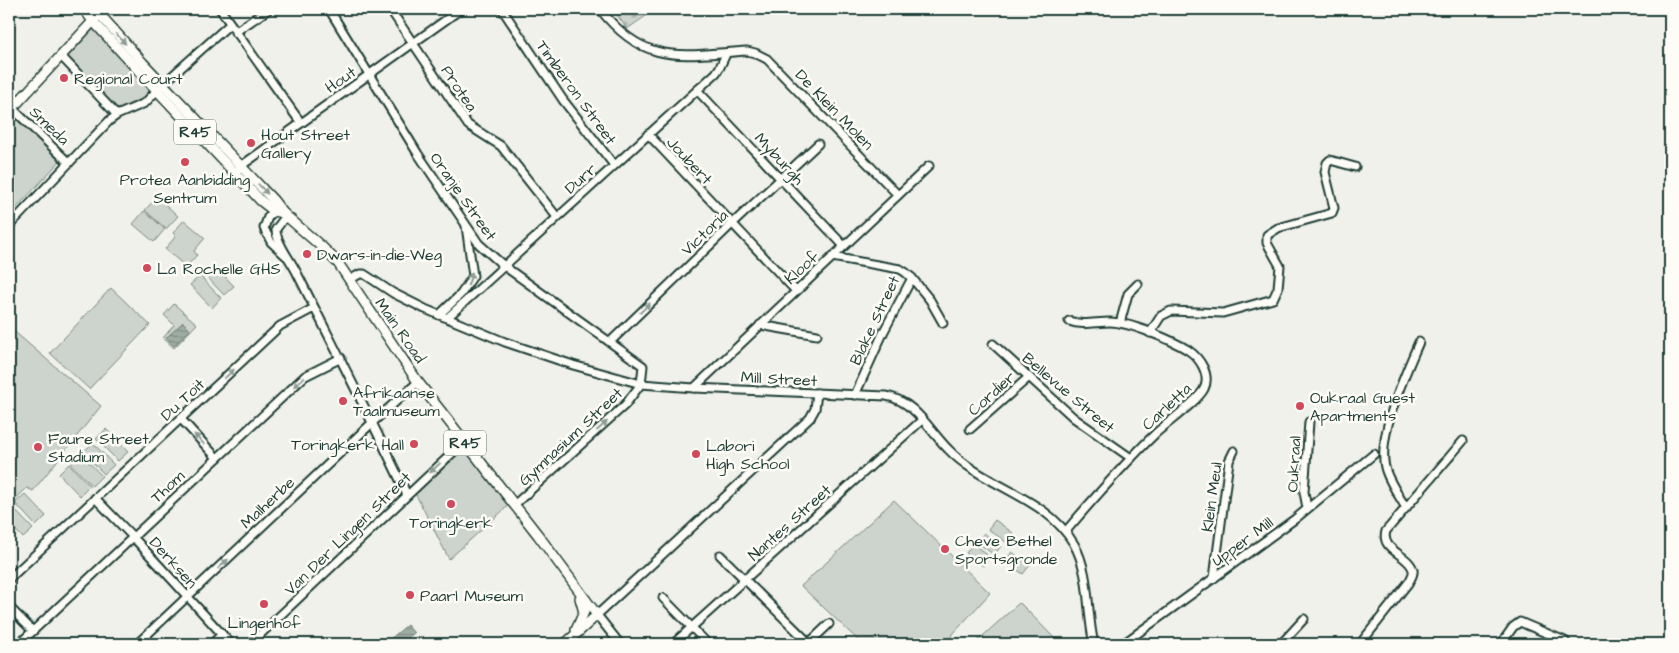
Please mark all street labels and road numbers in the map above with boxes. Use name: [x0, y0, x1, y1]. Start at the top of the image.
street label: Timberon Street: [531, 36, 622, 150]
street label: Hout: [321, 61, 361, 98]
street label: Protea: [436, 61, 483, 116]
street label: De Klein Molen: [790, 64, 879, 155]
street label: Smeda: [24, 101, 74, 150]
road number: R45: [174, 120, 216, 144]
street label: Myburgh: [749, 128, 809, 190]
street label: Joubert: [661, 132, 718, 190]
street label: Oranje Street: [425, 148, 502, 245]
street label: Durr: [560, 158, 602, 199]
street label: Victoria: [676, 205, 733, 261]
street label: Kloof: [780, 246, 824, 289]
street label: Blake Street: [845, 272, 905, 369]
street label: Main Road: [370, 294, 431, 368]
street label: Bellevue Street: [1017, 348, 1120, 438]
street label: Mill Street: [740, 366, 818, 392]
street label: Cordier: [963, 366, 1020, 421]
street label: Du Toit: [156, 373, 210, 426]
street label: Carletta: [1137, 378, 1196, 435]
street label: Gymnasium Street: [514, 382, 629, 492]
road number: R45: [444, 430, 486, 456]
street label: Oukraal: [1282, 435, 1306, 493]
street label: Klein Meul: [1196, 461, 1228, 533]
street label: Thom: [146, 465, 190, 508]
street label: Van Der Lingen Street: [279, 467, 417, 601]
street label: Malherbe: [236, 472, 300, 534]
street label: Nantes Street: [743, 479, 836, 566]
street label: Upper Mill: [1207, 512, 1278, 572]
street label: Derksen: [144, 532, 202, 593]

